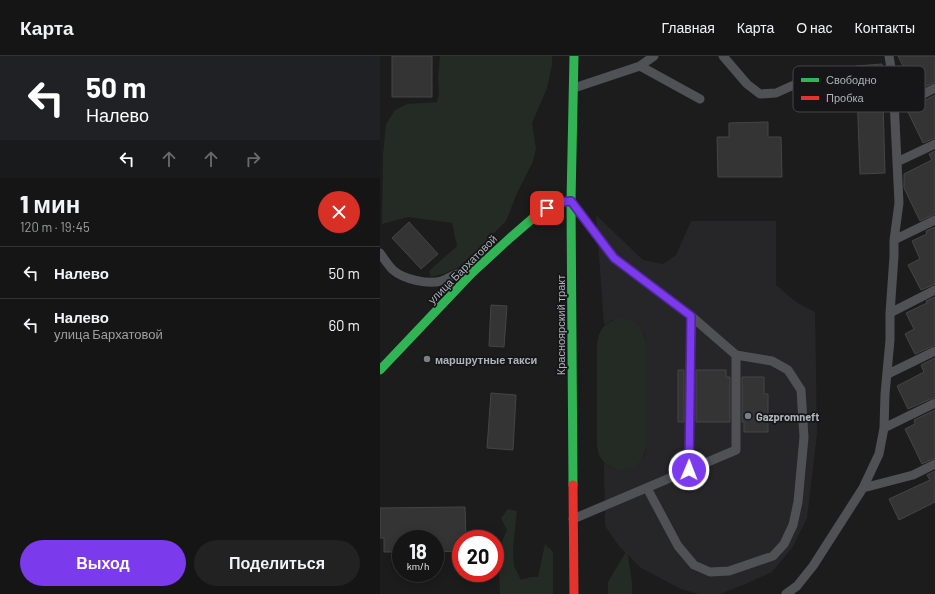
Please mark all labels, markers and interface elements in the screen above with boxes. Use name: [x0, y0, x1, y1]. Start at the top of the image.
text: Карта: [20, 16, 74, 39]
text: Главная: [662, 19, 715, 36]
text: Карта: [737, 19, 774, 36]
text: О нас: [796, 19, 833, 36]
text: Контакты: [855, 19, 915, 36]
legend: [793, 66, 925, 112]
text: 50 m: [86, 70, 146, 104]
icon: left: [20, 72, 72, 124]
text: Свободно: [826, 73, 877, 86]
text: Пробка: [826, 91, 864, 104]
text: Налево: [86, 104, 149, 126]
icon: left: [116, 148, 138, 170]
icon: ahead: [158, 148, 180, 170]
icon: ahead: [200, 148, 222, 170]
icon: right: [242, 148, 264, 170]
text: 1 мин: [20, 189, 80, 218]
button: close: [318, 191, 360, 233]
pin: [530, 191, 564, 225]
icon: arrive: [536, 197, 558, 219]
text: 120 m · 19:45: [20, 219, 90, 235]
street label: улица Бархатовой: [425, 232, 499, 306]
icon: left: [20, 262, 42, 284]
text: Налево: [54, 264, 109, 282]
text: 50 m: [328, 264, 360, 282]
street label: Красноярский тракт: [554, 275, 567, 375]
text: Налево: [54, 308, 109, 326]
icon: left: [20, 314, 42, 336]
text: 60 m: [328, 316, 360, 334]
text: улица Бархатовой: [54, 326, 163, 342]
place label: маршрутные такси: [435, 353, 537, 366]
marker: маршрутные такси: [422, 354, 432, 364]
place label: Gazpromneft: [756, 410, 820, 423]
marker: Gazpromneft: [743, 411, 753, 421]
position arrow: [668, 449, 710, 491]
speed limit sign: 20: [452, 530, 504, 582]
text: 18: [409, 539, 427, 563]
button: Выход: [20, 540, 186, 586]
button: Поделиться: [194, 540, 360, 586]
text: km/h: [407, 560, 429, 572]

